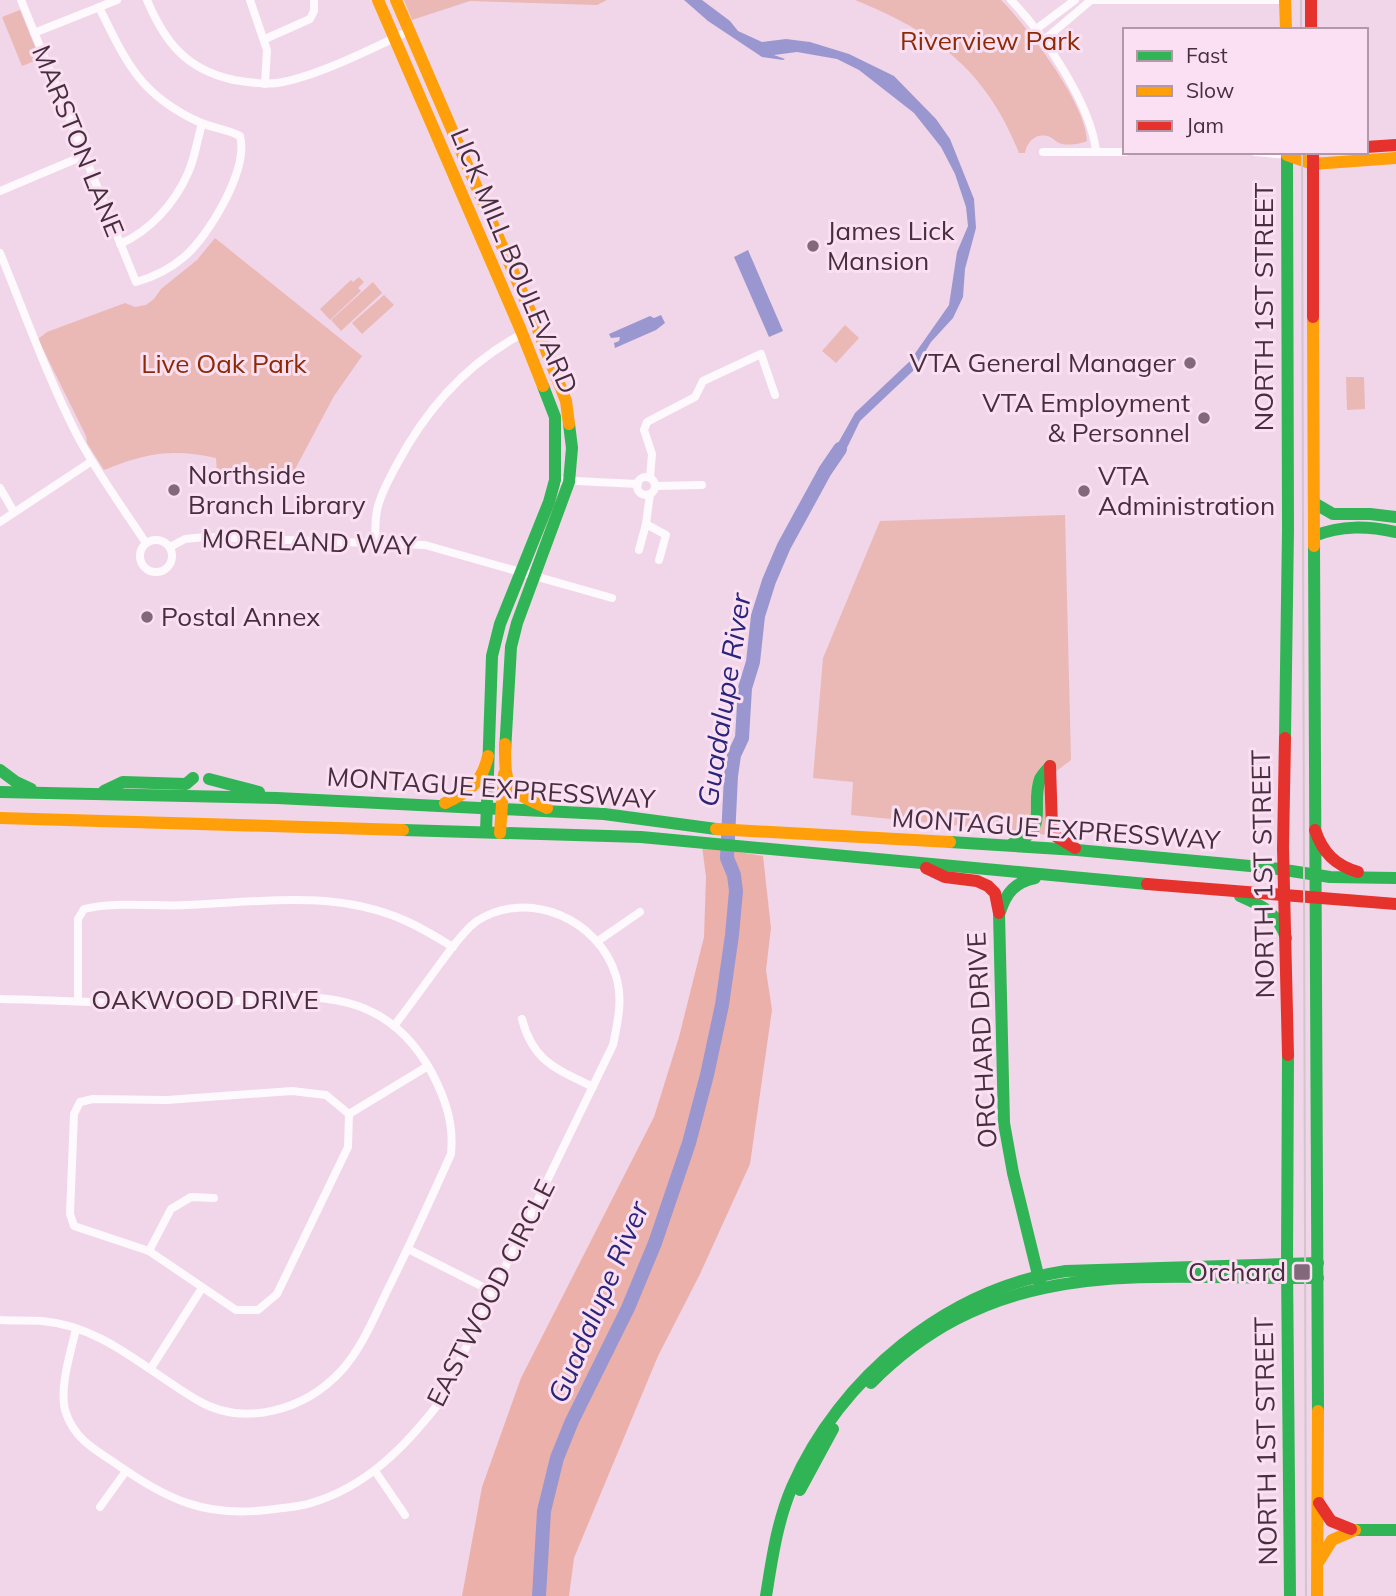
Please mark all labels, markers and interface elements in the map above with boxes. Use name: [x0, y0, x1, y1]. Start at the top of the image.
park label: Riverview Park: [900, 24, 1081, 57]
legend: [1123, 28, 1368, 154]
street label: MARSTON LANE: [25, 40, 132, 241]
text: Fast: [1186, 42, 1228, 68]
text: Slow: [1186, 77, 1234, 103]
text: Jam: [1186, 112, 1224, 138]
street label: LICK MILL BOULEVARD: [444, 123, 585, 399]
street label: NORTH 1ST STREET: [1247, 182, 1280, 431]
place label: James Lick Mansion: [827, 214, 955, 277]
marker: James Lick Mansion: [805, 238, 821, 254]
place label: VTA General Manager: [910, 346, 1177, 379]
park label: Live Oak Park: [141, 347, 307, 380]
marker: VTA General Manager: [1182, 355, 1198, 371]
place label: VTA Employment & Personnel: [982, 386, 1190, 449]
marker: VTA Employment & Personnel: [1196, 410, 1212, 426]
place label: Northside Branch Library: [188, 458, 366, 521]
place label: VTA Administration: [1098, 459, 1275, 522]
marker: Northside Branch Library: [166, 482, 182, 498]
marker: VTA Administration: [1076, 483, 1092, 499]
street label: MORELAND WAY: [201, 521, 418, 562]
water label: Guadalupe River: [689, 589, 758, 809]
place label: Postal Annex: [161, 600, 320, 633]
marker: Postal Annex: [139, 609, 155, 625]
street label: NORTH 1ST STREET: [1244, 749, 1281, 999]
street label: MONTAGUE EXPRESSWAY: [326, 760, 658, 816]
street label: MONTAGUE EXPRESSWAY: [891, 801, 1223, 857]
street label: ORCHARD DRIVE: [959, 931, 1004, 1149]
street label: OAKWOOD DRIVE: [91, 983, 319, 1016]
street label: EASTWOOD CIRCLE: [419, 1174, 562, 1412]
water label: Guadalupe River: [539, 1194, 656, 1408]
place label: Orchard: [1188, 1255, 1286, 1288]
marker: Orchard: [1292, 1262, 1312, 1282]
street label: NORTH 1ST STREET: [1247, 1316, 1284, 1566]

